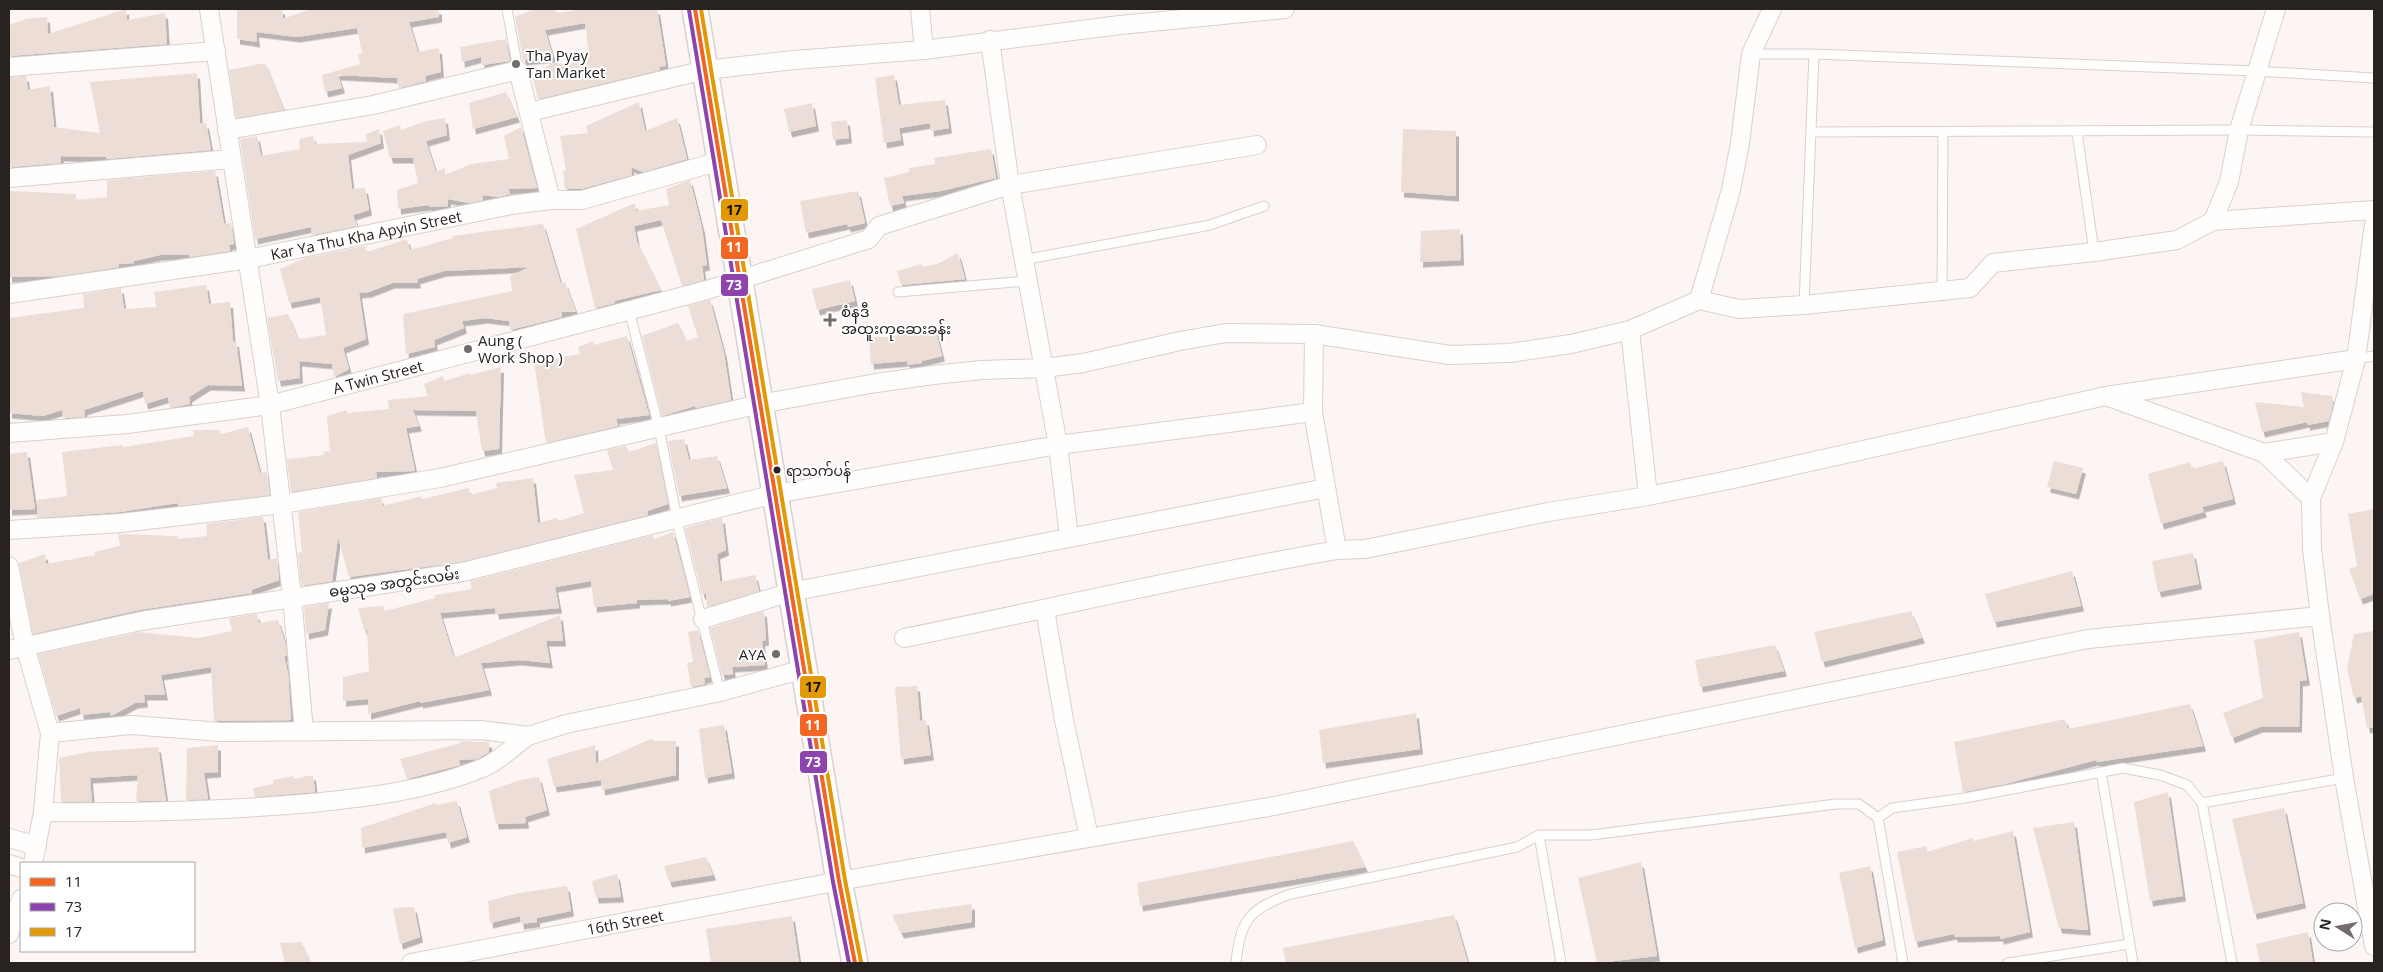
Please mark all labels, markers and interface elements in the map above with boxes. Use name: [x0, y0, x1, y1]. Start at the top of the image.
place label: Tha Pyay Tan Market: [526, 45, 605, 82]
marker: Tha Pyay Tan Market: [510, 58, 522, 70]
line badge: 17: [720, 198, 749, 222]
text: 17: [726, 200, 742, 219]
street label: Kar Ya Thu Kha Apyin Street: [269, 205, 463, 264]
line badge: 11: [720, 236, 749, 260]
text: 11: [726, 237, 742, 256]
line badge: 73: [720, 273, 749, 297]
text: 73: [726, 275, 742, 294]
place label: စံနဒီ အထူးကုဆေးခန်း: [841, 301, 951, 341]
marker: စံနဒီ အထူးကုဆေးခန်း: [823, 313, 837, 327]
place label: Aung ( Work Shop ): [478, 330, 563, 367]
marker: Aung ( Work Shop ): [462, 343, 474, 355]
street label: A Twin Street: [331, 355, 425, 398]
place label: ရာသက်ပန်: [786, 461, 851, 483]
marker: ရာသက်ပန်: [772, 465, 782, 475]
street label: ဓမ္မသုခ အတွင်းလမ်း: [328, 563, 461, 604]
place label: AYA: [739, 644, 767, 664]
marker: AYA: [770, 648, 782, 660]
line badge: 17: [799, 675, 827, 699]
text: 17: [805, 677, 821, 696]
line badge: 11: [799, 713, 828, 737]
text: 11: [805, 715, 821, 734]
line badge: 73: [799, 750, 828, 774]
text: 73: [805, 752, 821, 771]
legend: [20, 862, 195, 952]
text: 11: [65, 871, 82, 891]
text: 73: [65, 896, 82, 916]
north arrow: [2313, 902, 2363, 952]
street label: 16th Street: [585, 905, 665, 939]
text: N: [2314, 917, 2335, 932]
text: 17: [65, 921, 82, 941]

